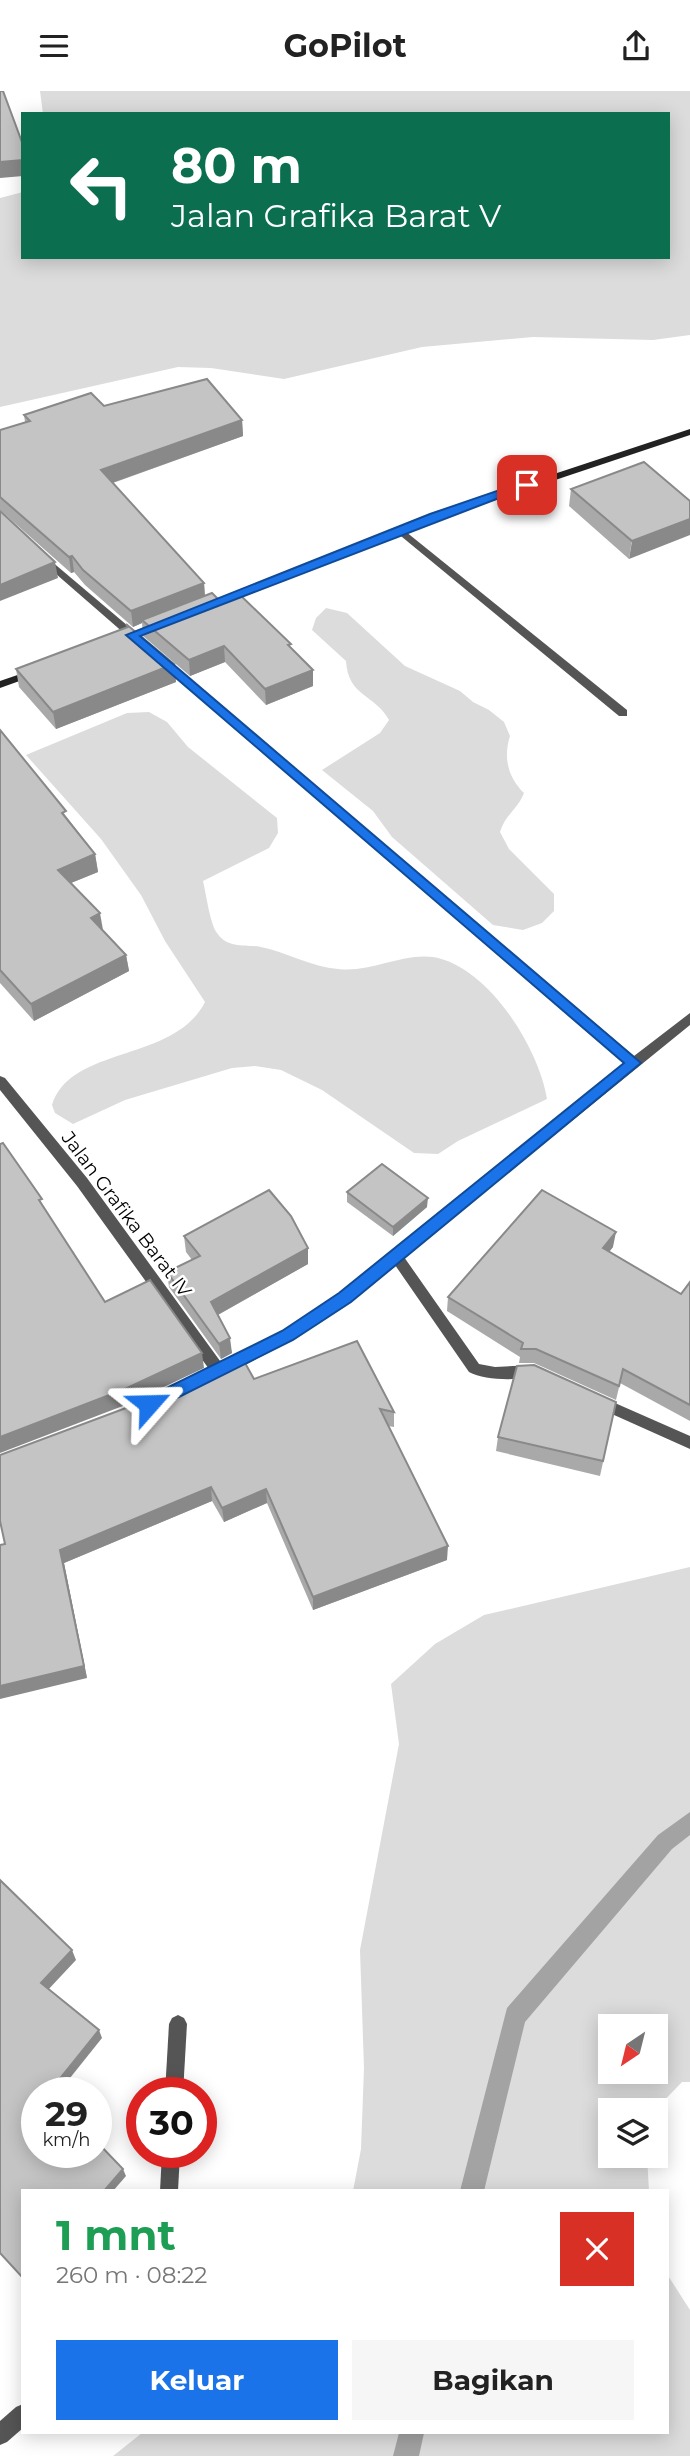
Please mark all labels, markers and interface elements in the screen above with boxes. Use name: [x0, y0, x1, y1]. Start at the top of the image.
text: GoPilot: [283, 26, 407, 65]
icon: menu: [35, 27, 73, 65]
icon: share: [617, 27, 655, 65]
text: 80 m: [171, 136, 302, 195]
icon: left: [56, 140, 147, 231]
text: Jalan Grafika Barat V: [171, 196, 501, 235]
pin: [497, 455, 557, 515]
icon: arrive: [508, 466, 546, 504]
street label: Jalan Grafika Barat IV: [56, 1126, 197, 1302]
position arrow: [112, 1367, 186, 1441]
north arrow: [598, 2014, 668, 2084]
map controls: [598, 2014, 668, 2168]
speed limit sign: 30: [126, 2077, 217, 2168]
text: 29: [45, 2092, 88, 2135]
button: layers: [598, 2098, 668, 2168]
text: km/h: [42, 2129, 91, 2151]
text: 1 mnt: [56, 2209, 176, 2261]
button: close: [560, 2212, 634, 2286]
text: 260 m · 08:22: [56, 2261, 207, 2289]
button: Keluar: [56, 2340, 338, 2420]
button: Bagikan: [352, 2340, 634, 2420]

